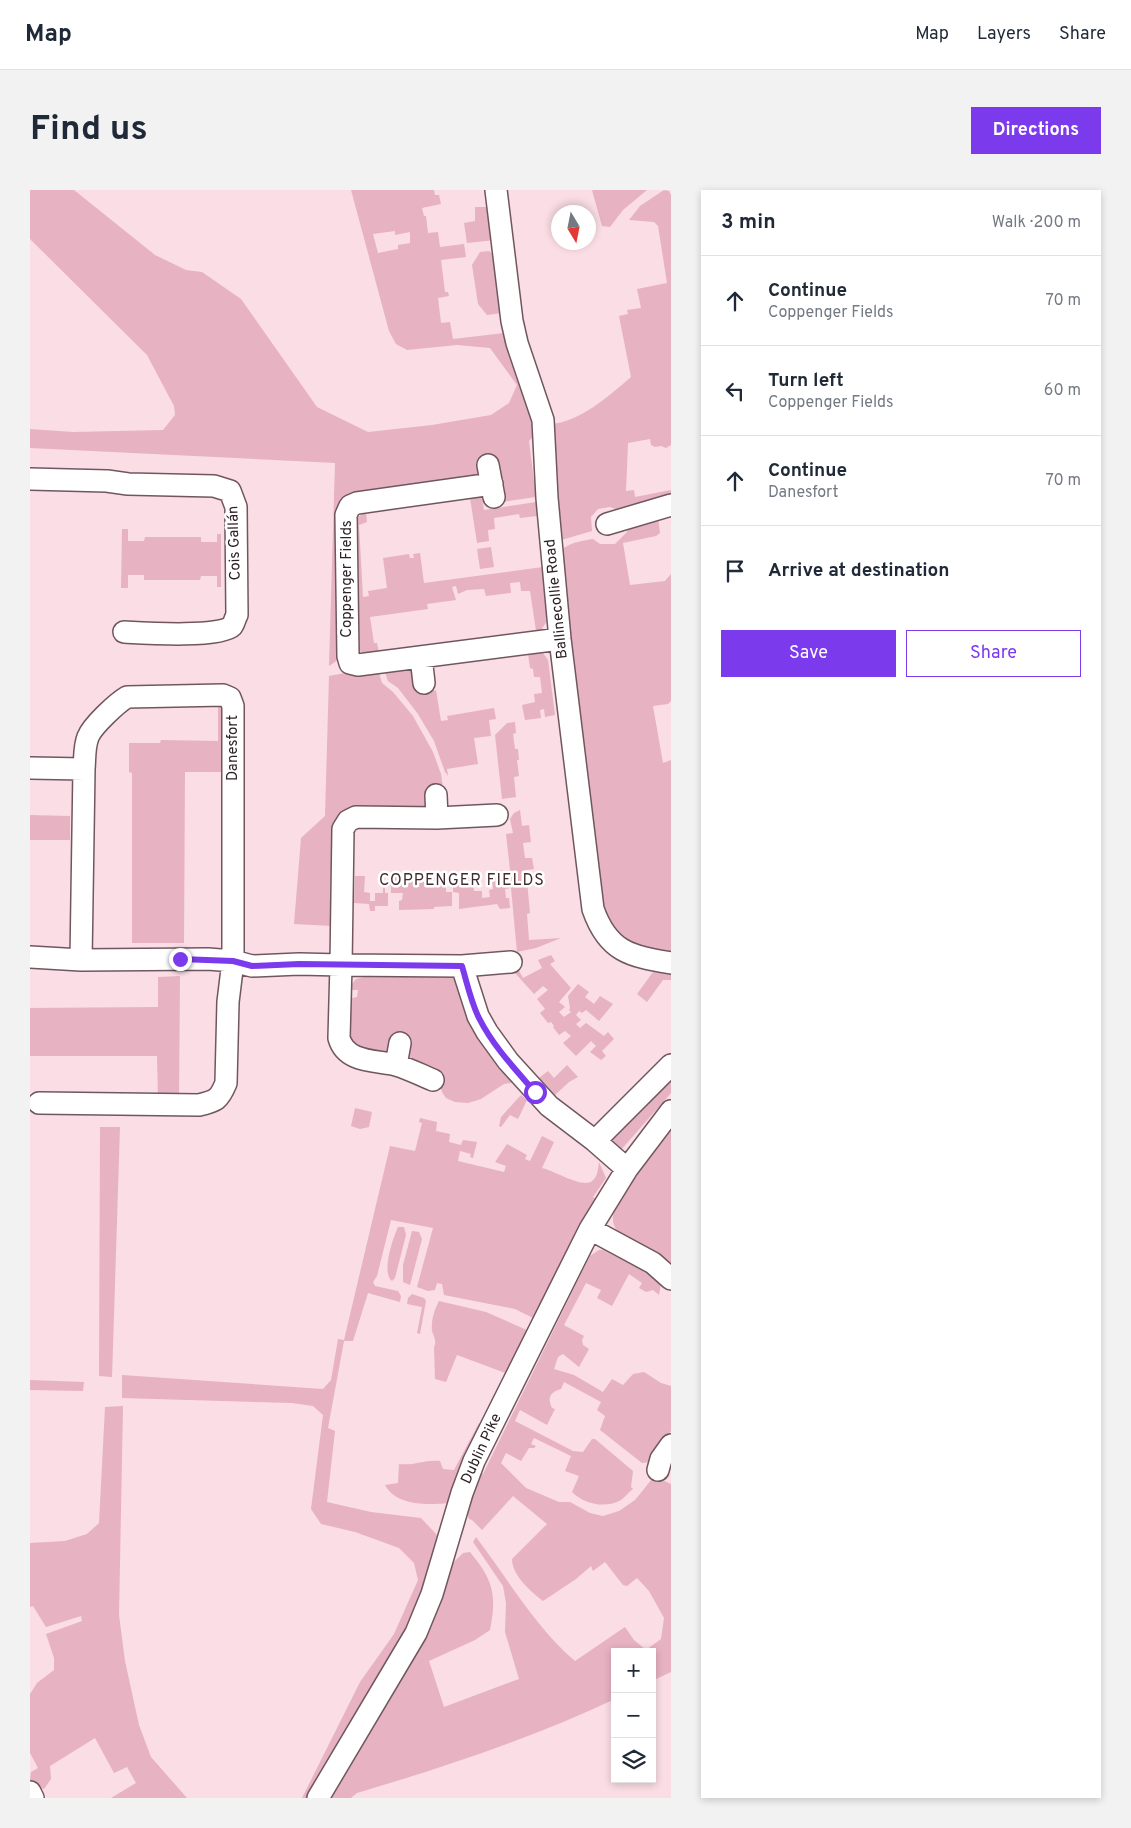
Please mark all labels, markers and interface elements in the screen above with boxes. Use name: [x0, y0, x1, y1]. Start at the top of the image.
text: Map: [25, 20, 72, 50]
text: Map: [915, 23, 949, 46]
text: Layers: [977, 23, 1031, 46]
text: Share: [1059, 23, 1106, 46]
button: Directions: [971, 107, 1101, 154]
text: Find us: [30, 108, 148, 152]
north arrow: [551, 205, 596, 250]
text: 3 min: [721, 209, 776, 236]
text: Walk · 200 m: [992, 213, 1081, 233]
text: Continue: [768, 279, 847, 303]
icon: ahead: [721, 287, 749, 315]
text: 70 m: [1046, 291, 1081, 311]
text: Coppenger Fields: [768, 303, 894, 323]
text: Turn left: [768, 369, 844, 393]
icon: left: [721, 377, 749, 405]
text: 60 m: [1044, 381, 1081, 401]
text: Coppenger Fields: [768, 393, 894, 413]
text: Continue: [768, 459, 847, 483]
icon: ahead: [721, 467, 749, 495]
text: 70 m: [1046, 471, 1081, 491]
text: Danesfort: [768, 483, 839, 503]
street label: Cois Gallán: [224, 505, 246, 581]
street label: Coppenger Fields: [338, 520, 357, 638]
street label: Ballinecollie Road: [541, 538, 573, 660]
icon: arrive: [721, 557, 749, 585]
text: Arrive at destination: [768, 559, 949, 583]
button: Save: [721, 630, 896, 677]
button: Share: [906, 630, 1081, 677]
street label: Danesfort: [224, 715, 243, 781]
district label: COPPENGER FIELDS: [379, 871, 545, 891]
route end: [169, 948, 192, 971]
route start: [524, 1081, 547, 1104]
street label: Dublin Pike: [457, 1411, 507, 1487]
map controls: [611, 1648, 656, 1783]
button: +: [611, 1648, 656, 1693]
button: −: [611, 1693, 656, 1738]
button: layers: [611, 1738, 656, 1783]

